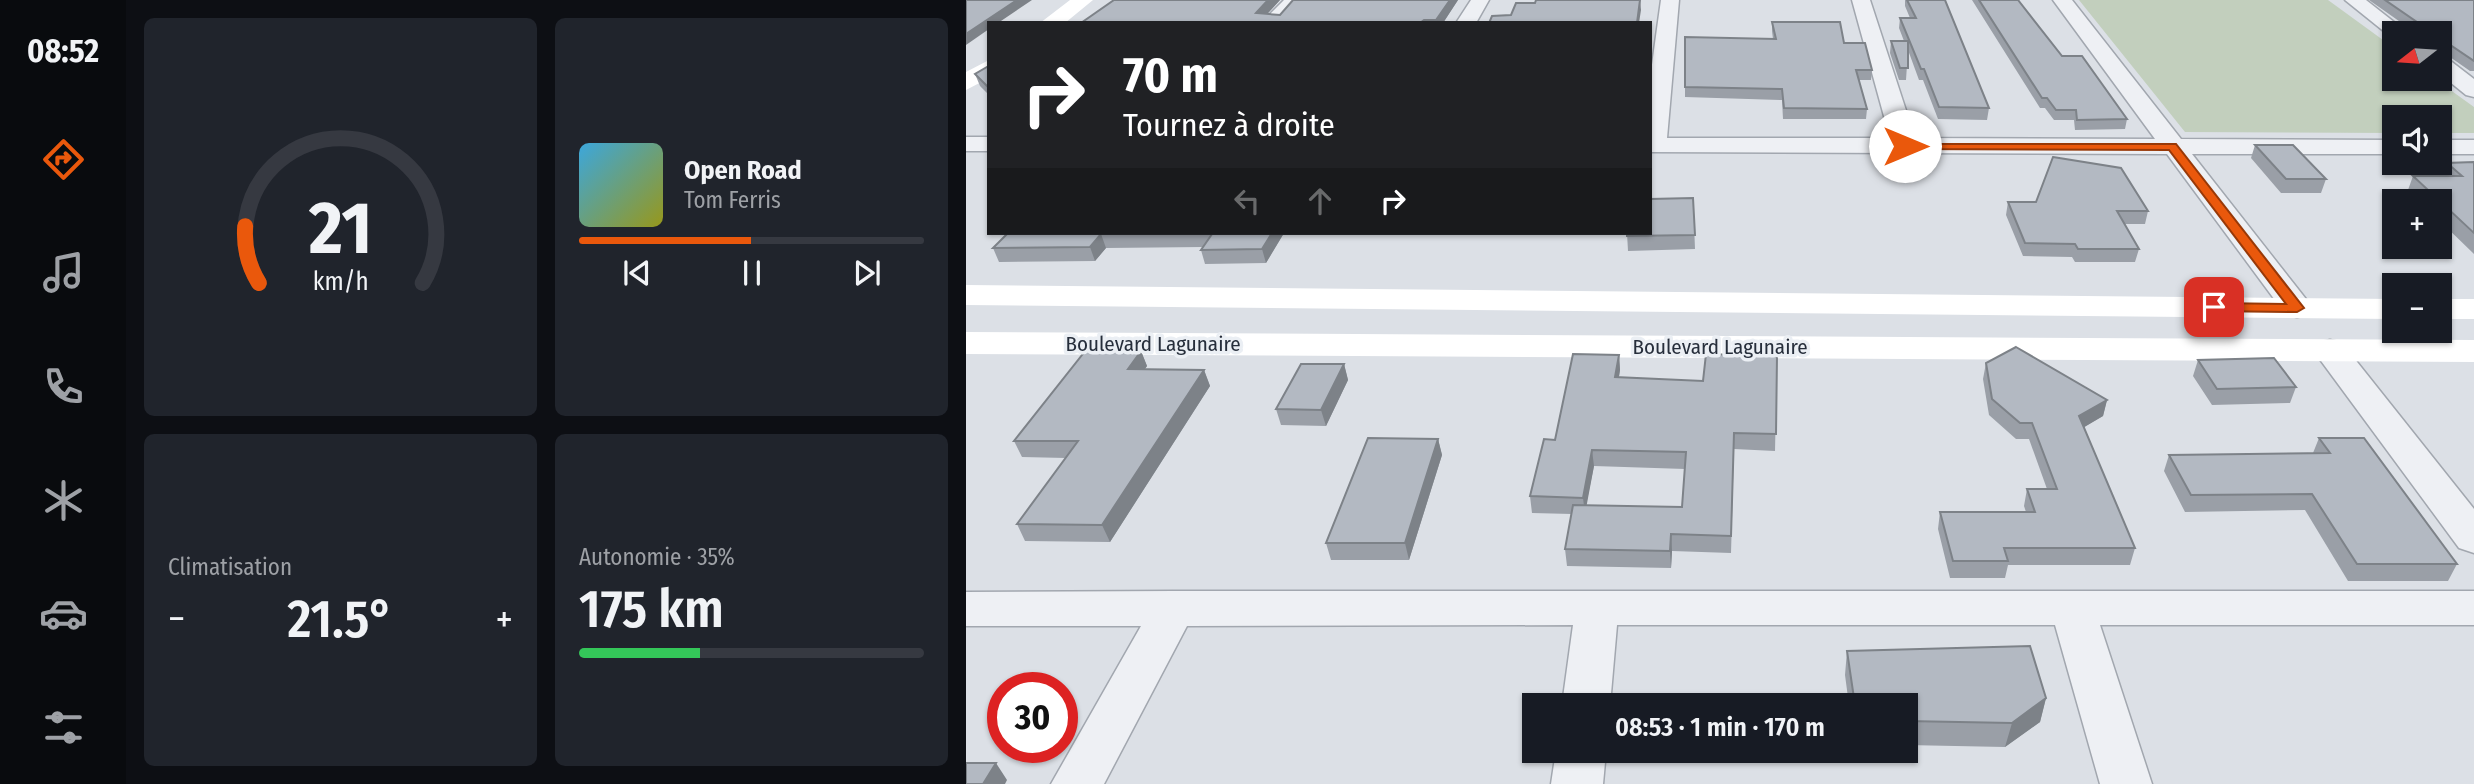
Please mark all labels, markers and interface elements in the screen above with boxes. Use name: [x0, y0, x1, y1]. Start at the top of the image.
north arrow: [2382, 21, 2452, 91]
map controls: [2382, 21, 2452, 343]
text: 08:52: [27, 32, 99, 70]
text: 70 m: [1123, 46, 1218, 105]
icon: right: [1008, 49, 1099, 140]
button: sound: [2382, 105, 2452, 175]
text: Tournez à droite: [1123, 106, 1335, 144]
position arrow: [1868, 109, 1942, 183]
icon: directions: [39, 135, 88, 184]
text: Open Road: [684, 155, 802, 186]
icon: left: [1228, 182, 1266, 220]
icon: ahead: [1301, 182, 1339, 220]
icon: right: [1374, 182, 1412, 220]
text: 21: [308, 186, 372, 273]
text: Tom Ferris: [684, 186, 781, 214]
button: +: [2382, 189, 2452, 259]
icon: music: [39, 248, 88, 297]
icon: previous: [618, 254, 656, 292]
icon: pause: [733, 254, 771, 292]
icon: next: [848, 254, 886, 292]
text: km/h: [313, 267, 368, 297]
button: −: [2382, 273, 2452, 343]
pin: [2184, 277, 2244, 337]
icon: arrive: [2195, 288, 2233, 326]
street label: Boulevard Lagunaire: [1065, 331, 1241, 357]
street label: Boulevard Lagunaire: [1632, 334, 1808, 360]
icon: phone: [39, 362, 88, 411]
icon: climate: [39, 476, 88, 525]
text: Autonomie · 35%: [579, 543, 735, 571]
text: Climatisation: [168, 553, 292, 581]
text: 175 km: [579, 578, 724, 641]
text: 21.5°: [288, 588, 393, 651]
icon: car: [39, 589, 88, 638]
text: −: [168, 596, 185, 642]
text: +: [496, 596, 513, 642]
speed limit sign: 30: [987, 672, 1078, 763]
icon: filters: [39, 703, 88, 752]
text: 08:53 · 1 min · 170 m: [1615, 712, 1825, 743]

